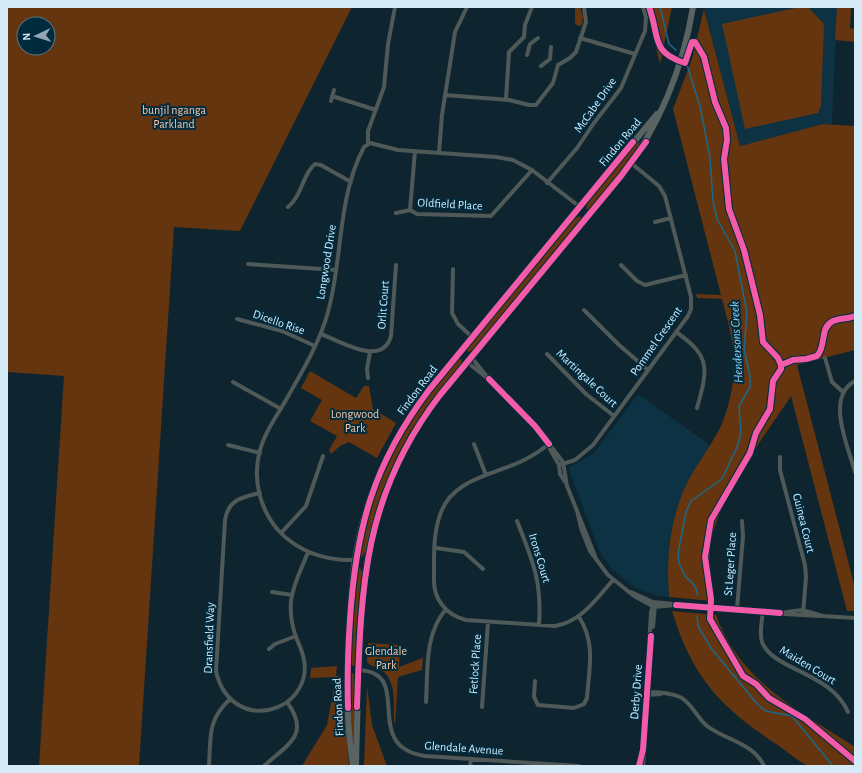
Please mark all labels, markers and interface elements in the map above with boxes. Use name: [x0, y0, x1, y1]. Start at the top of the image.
north arrow: [16, 16, 56, 56]
text: N: [21, 32, 32, 41]
street label: McCabe Drive: [572, 75, 618, 135]
park label: bunjil nganga Parkland: [142, 104, 207, 130]
street label: Findon Road: [597, 116, 643, 168]
street label: Oldfield Place: [417, 196, 483, 212]
street label: Longwood Drive: [314, 224, 338, 300]
street label: Orlit Court: [375, 280, 391, 330]
water label: Hendersons Creek: [728, 301, 746, 383]
street label: Pommel Crescent: [628, 304, 684, 378]
street label: Dicello Rise: [251, 308, 307, 336]
street label: Martingale Court: [554, 347, 620, 409]
street label: Findon Road: [395, 363, 439, 417]
park label: Longwood Park: [331, 408, 379, 434]
street label: Guinea Court: [791, 492, 817, 554]
street label: Irons Court: [527, 532, 553, 584]
street label: St Leger Place: [722, 532, 738, 596]
street label: Dransfield Way: [202, 602, 217, 674]
street label: Fetlock Place: [467, 634, 483, 694]
street label: Maiden Court: [778, 644, 838, 687]
park label: Glendale Park: [365, 645, 407, 671]
street label: Derby Drive: [628, 664, 645, 720]
street label: Findon Road: [330, 678, 346, 736]
street label: Glendale Avenue: [424, 739, 504, 757]

